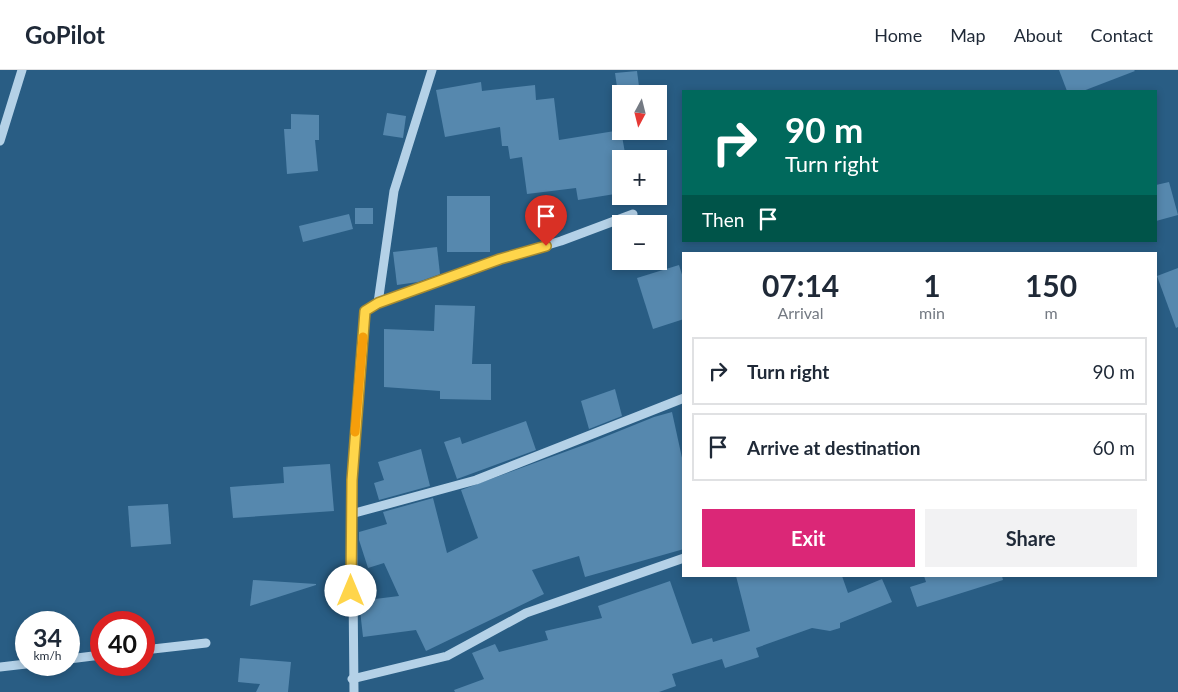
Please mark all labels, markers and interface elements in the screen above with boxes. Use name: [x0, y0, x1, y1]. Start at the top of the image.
text: GoPilot: [25, 20, 105, 49]
text: Home: [874, 24, 922, 46]
text: Map: [950, 24, 986, 46]
text: About: [1014, 24, 1063, 46]
text: Contact: [1091, 24, 1153, 46]
north arrow: [612, 85, 668, 140]
map controls: [612, 85, 667, 270]
text: 90 m: [785, 108, 863, 150]
icon: right: [702, 110, 767, 175]
button: +: [612, 150, 667, 205]
text: Turn right: [785, 150, 879, 177]
pin: [525, 195, 567, 246]
icon: arrive: [532, 202, 560, 230]
icon: arrive: [754, 205, 782, 233]
text: Then: [702, 208, 744, 231]
button: −: [612, 215, 667, 270]
text: 07:14: [762, 267, 839, 303]
text: 1: [923, 267, 941, 303]
text: 150: [1025, 267, 1077, 303]
text: Arrival: [777, 303, 824, 322]
text: min: [919, 303, 945, 322]
text: m: [1044, 303, 1058, 322]
icon: right: [704, 357, 732, 385]
text: Turn right: [747, 360, 829, 383]
text: 90 m: [1092, 360, 1135, 383]
icon: arrive: [704, 433, 732, 461]
text: Arrive at destination: [747, 436, 920, 459]
text: 60 m: [1092, 436, 1135, 459]
button: Exit: [702, 509, 915, 567]
button: Share: [925, 509, 1137, 567]
position arrow: [324, 564, 376, 616]
speed limit sign: 40: [90, 611, 155, 676]
text: 34: [33, 622, 62, 652]
text: km/h: [33, 648, 62, 663]

